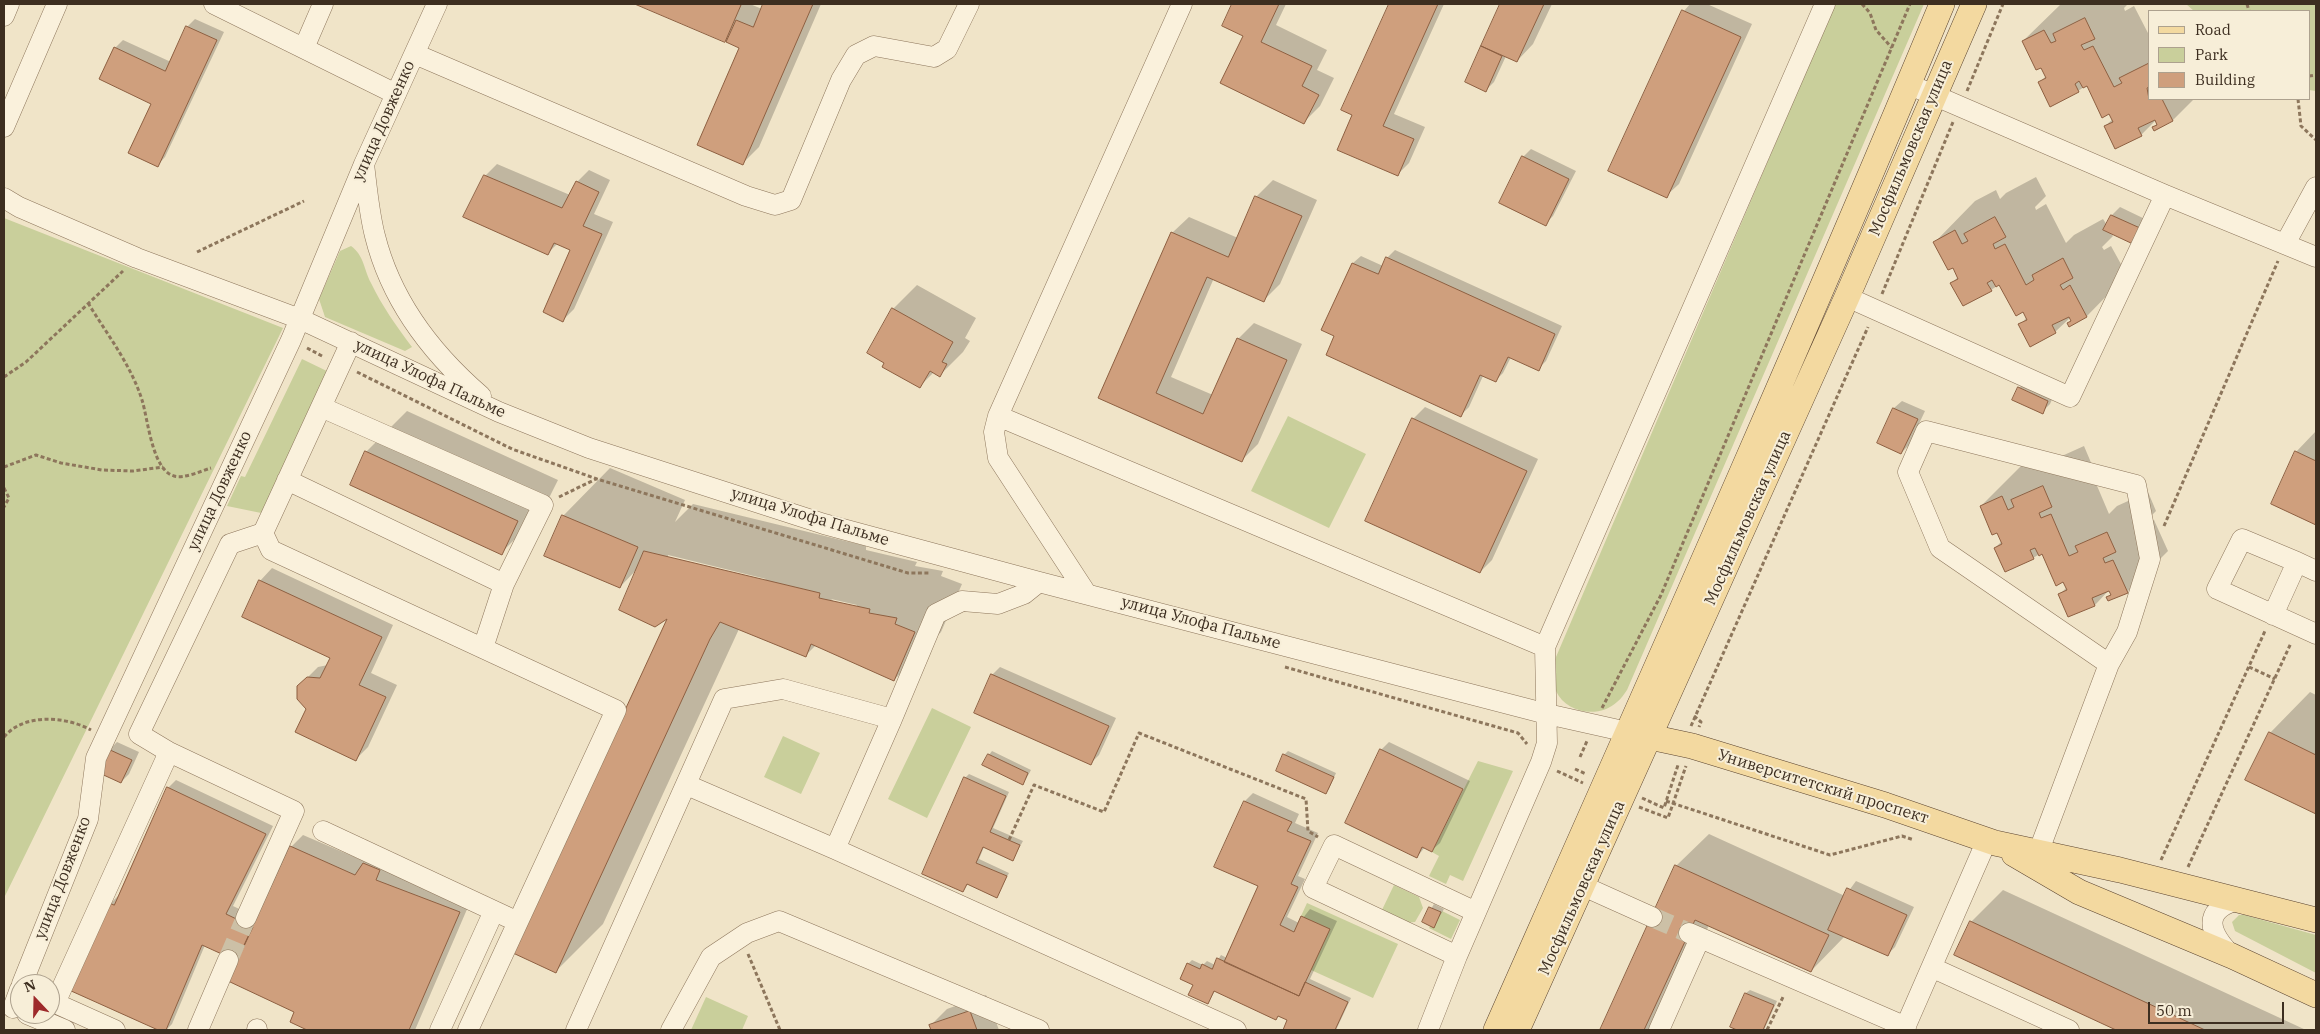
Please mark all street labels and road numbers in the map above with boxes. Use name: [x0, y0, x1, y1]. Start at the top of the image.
street label: Мосфильмовская улица: [1865, 57, 1957, 239]
street label: улица Довженко: [349, 58, 419, 184]
street label: улица Улофа Пальме: [352, 336, 508, 422]
street label: улица Довженко: [184, 428, 256, 554]
street label: Мосфильмовская улица: [1701, 428, 1795, 608]
street label: улица Улофа Пальме: [729, 484, 891, 550]
street label: улица Улофа Пальме: [1119, 592, 1283, 654]
street label: Университетский проспект: [1715, 746, 1931, 828]
street label: Мосфильмовская улица: [1535, 798, 1629, 978]
street label: улица Довженко: [31, 814, 95, 942]

